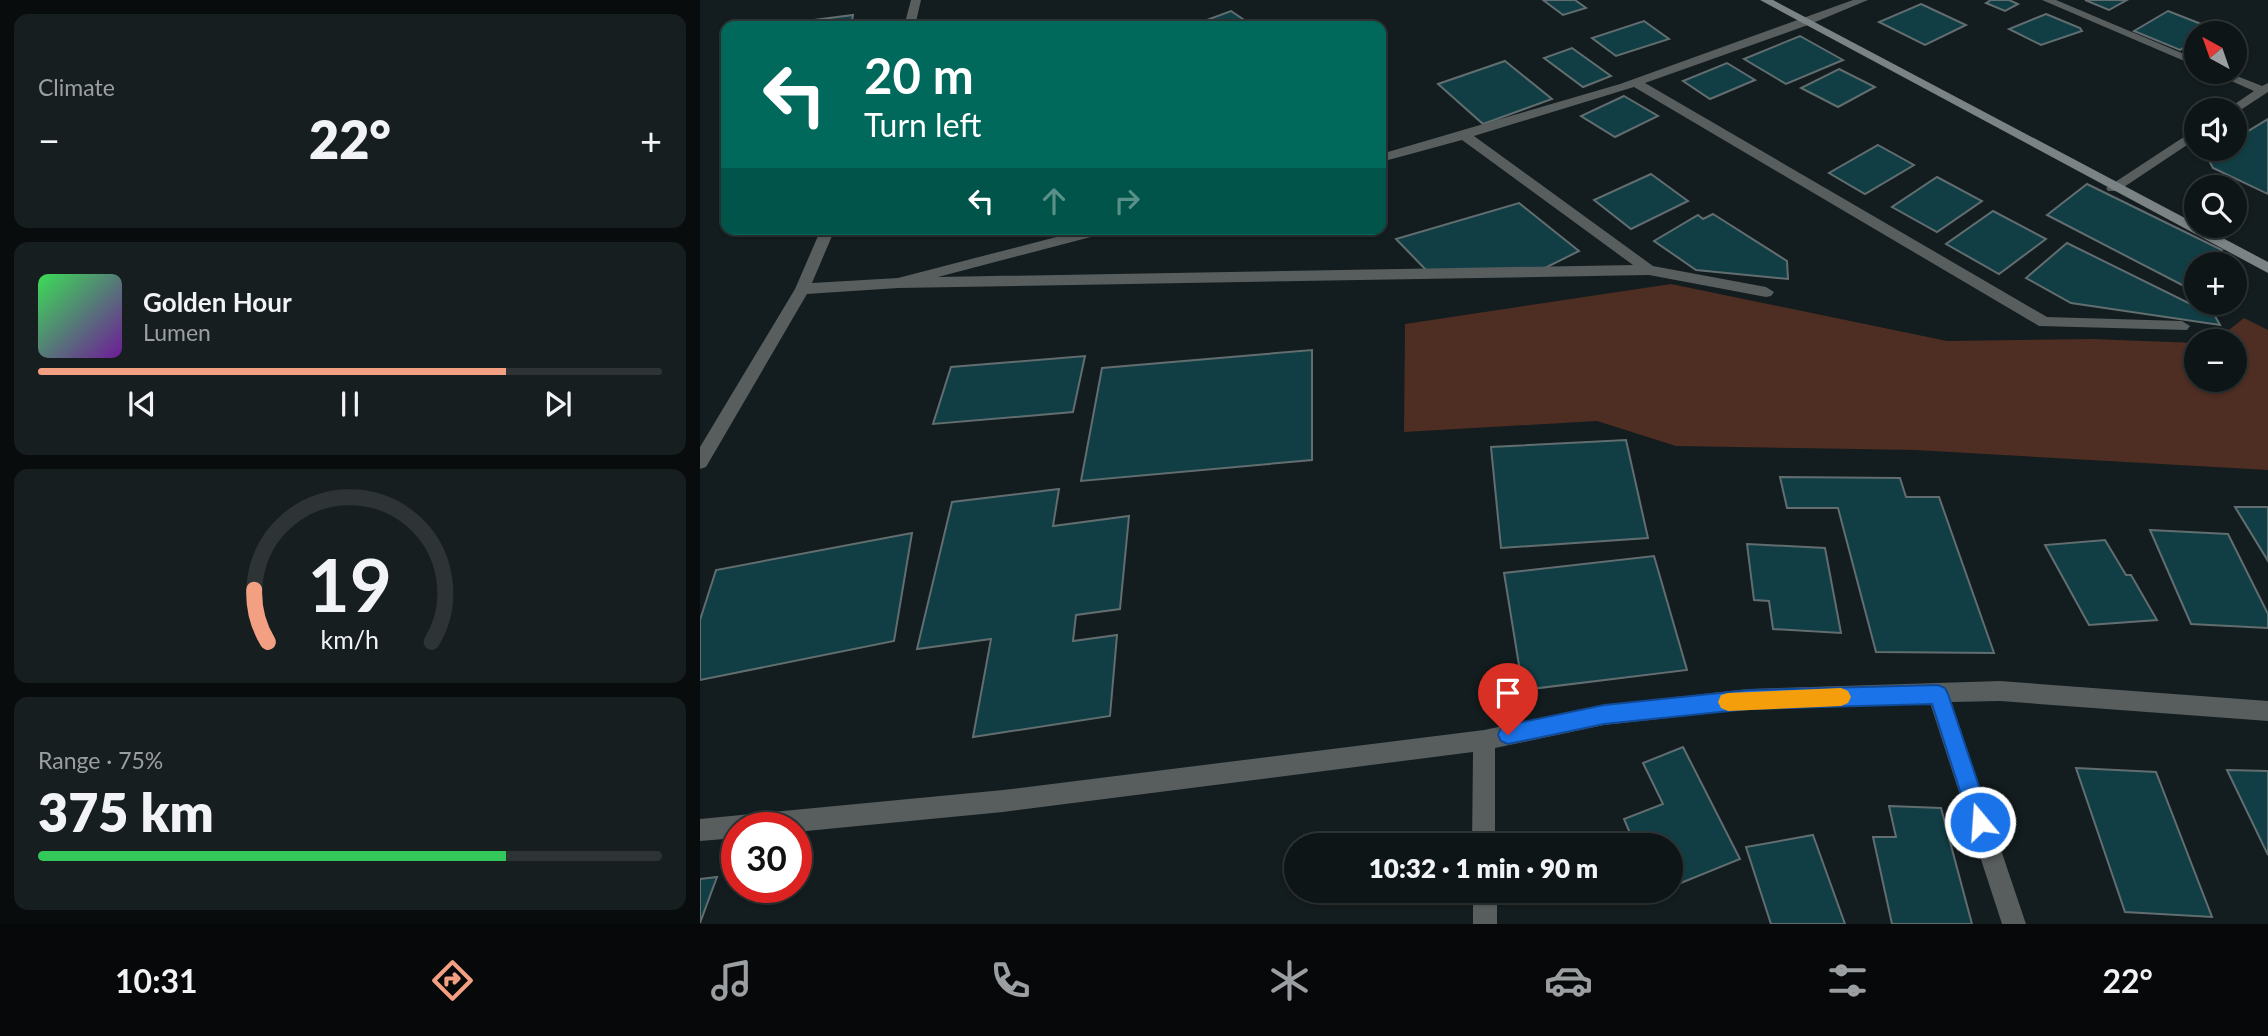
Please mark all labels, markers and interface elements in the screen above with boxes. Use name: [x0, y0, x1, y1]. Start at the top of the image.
north arrow: [2184, 21, 2247, 84]
map controls: [2184, 21, 2247, 392]
text: 20 m: [864, 46, 974, 104]
icon: left: [749, 49, 840, 140]
text: Climate: [38, 73, 115, 101]
button: sound: [2184, 98, 2247, 161]
text: Turn left: [864, 105, 981, 144]
text: 22°: [309, 108, 391, 170]
text: −: [38, 117, 60, 163]
text: +: [640, 117, 662, 163]
button: search: [2184, 175, 2247, 238]
icon: left: [962, 182, 1000, 220]
icon: ahead: [1035, 182, 1073, 220]
icon: right: [1108, 182, 1146, 220]
button: +: [2184, 252, 2247, 315]
text: Golden Hour: [143, 286, 292, 318]
text: Lumen: [143, 318, 211, 346]
button: −: [2184, 329, 2247, 392]
icon: previous: [123, 385, 161, 423]
icon: pause: [331, 385, 369, 423]
icon: next: [539, 385, 577, 423]
text: 19: [308, 540, 392, 628]
text: km/h: [321, 624, 379, 654]
pin: [1478, 663, 1538, 735]
icon: arrive: [1489, 674, 1527, 712]
text: Range · 75%: [38, 746, 163, 774]
text: 375 km: [38, 781, 214, 843]
position arrow: [1943, 785, 2017, 859]
speed limit sign: 30: [721, 812, 812, 903]
text: 10:32 · 1 min · 90 m: [1369, 852, 1598, 884]
icon: directions: [428, 956, 477, 1005]
icon: music: [707, 956, 756, 1005]
icon: phone: [986, 956, 1035, 1005]
icon: climate: [1265, 956, 1314, 1005]
icon: car: [1544, 956, 1593, 1005]
icon: filters: [1823, 956, 1872, 1005]
text: 10:31: [115, 961, 198, 1000]
text: 22°: [2102, 961, 2153, 1000]

